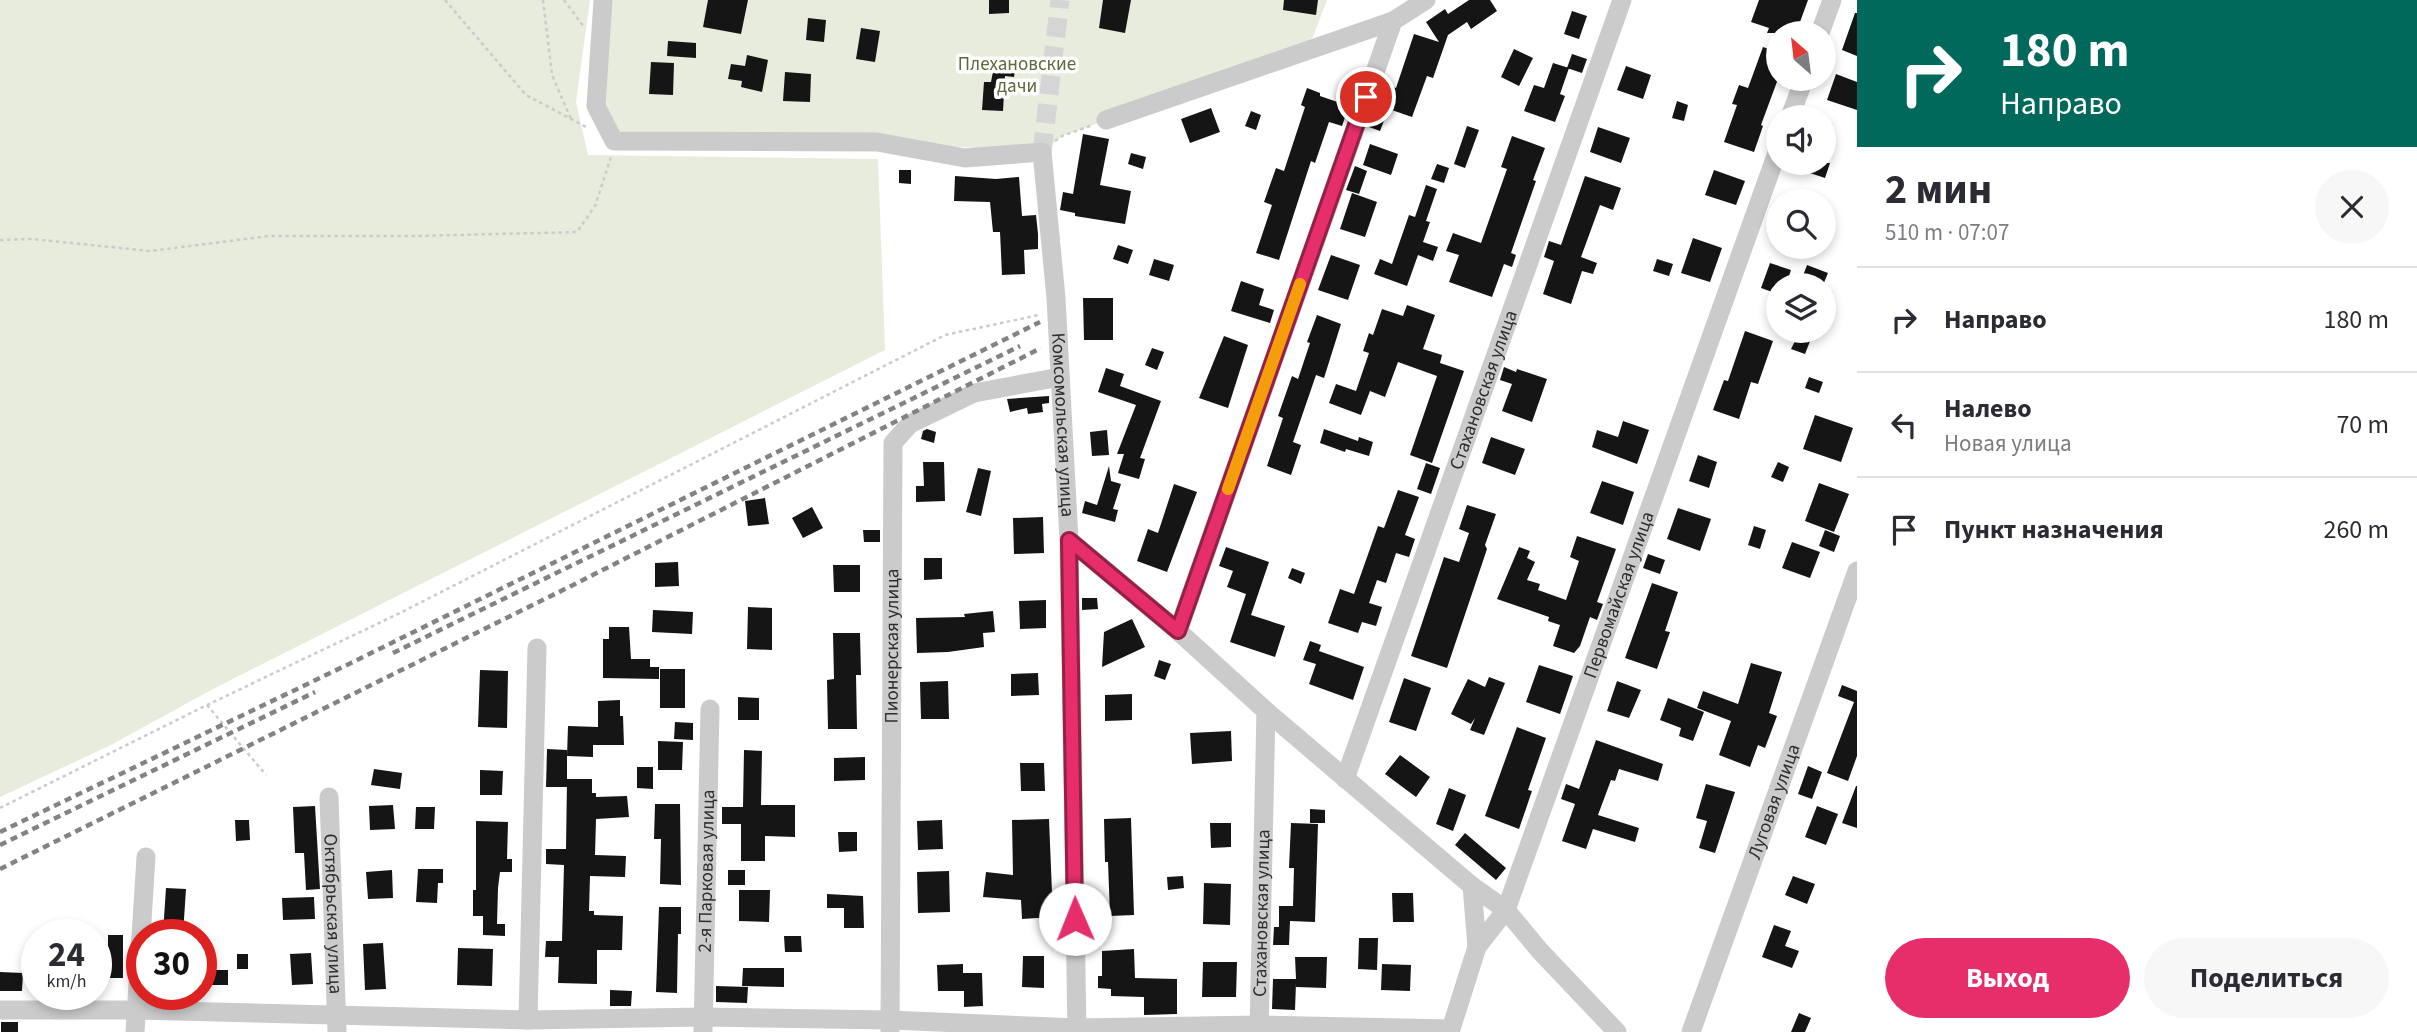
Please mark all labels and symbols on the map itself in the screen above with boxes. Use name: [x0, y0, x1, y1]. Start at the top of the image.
north arrow: [1766, 21, 1836, 91]
park label: Плехановские дачи: [958, 51, 1076, 100]
pin: [1336, 67, 1396, 127]
street label: Стахановская улица: [1443, 306, 1524, 473]
street label: Комсомольская улица: [1044, 332, 1081, 518]
street label: Первомайская улица: [1577, 508, 1661, 682]
street label: Пионерская улица: [878, 568, 906, 724]
street label: Луговая улица: [1741, 740, 1807, 863]
street label: 2-я Парковая улица: [691, 789, 722, 953]
street label: Стахановская улица: [1246, 829, 1277, 997]
street label: Октябрьская улица: [317, 833, 349, 995]
position arrow: [1038, 882, 1112, 956]
speed limit sign: 30: [126, 919, 217, 1010]

